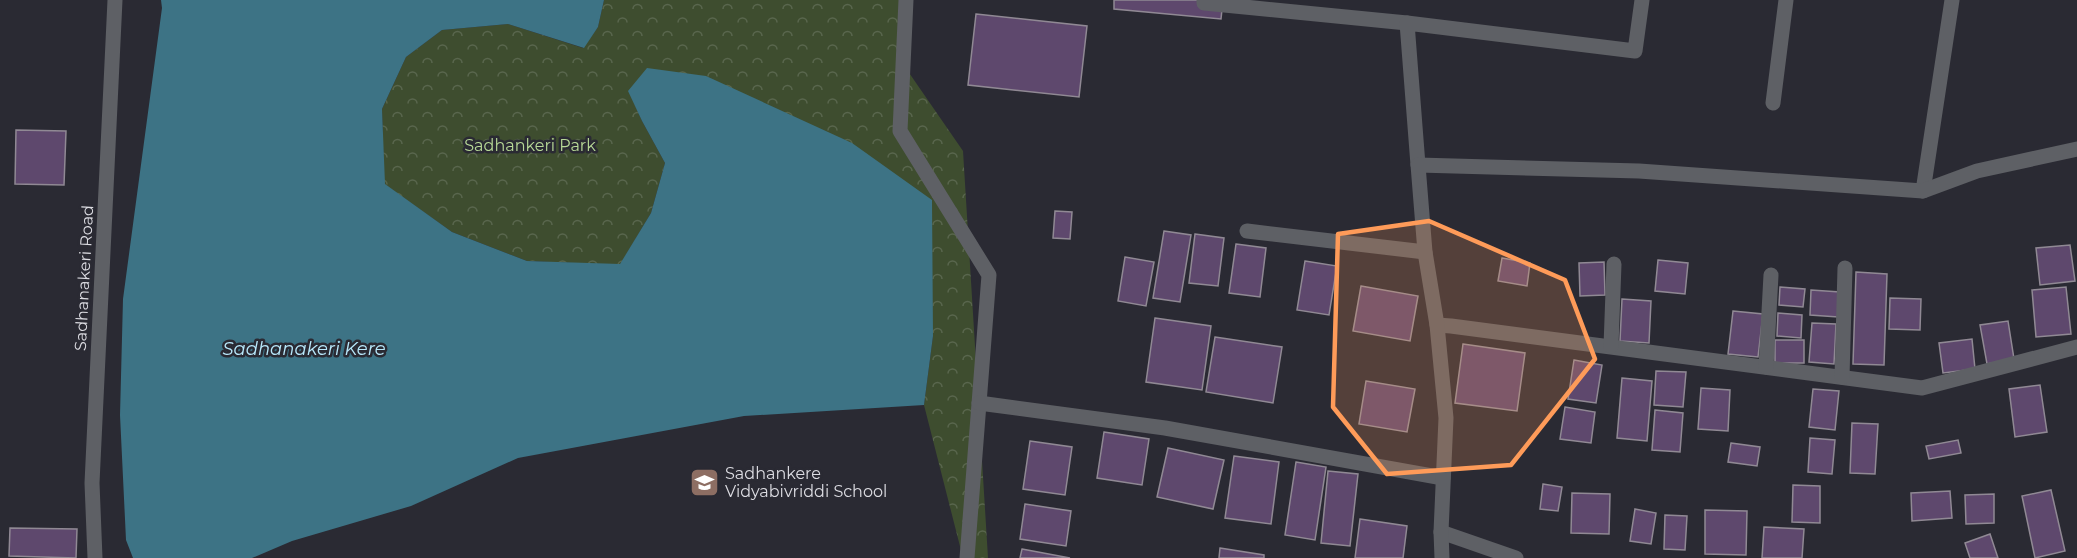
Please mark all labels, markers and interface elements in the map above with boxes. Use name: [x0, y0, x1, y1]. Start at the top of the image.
park label: Sadhankeri Park: [464, 136, 596, 155]
street label: Sadhanakeri Road: [71, 205, 97, 351]
water label: Sadhanakeri Kere: [222, 338, 386, 360]
place label: Sadhankere Vidyabivriddi School: [725, 464, 887, 501]
school or university icon: Sadhankere Vidyabivriddi School: [688, 466, 720, 498]

